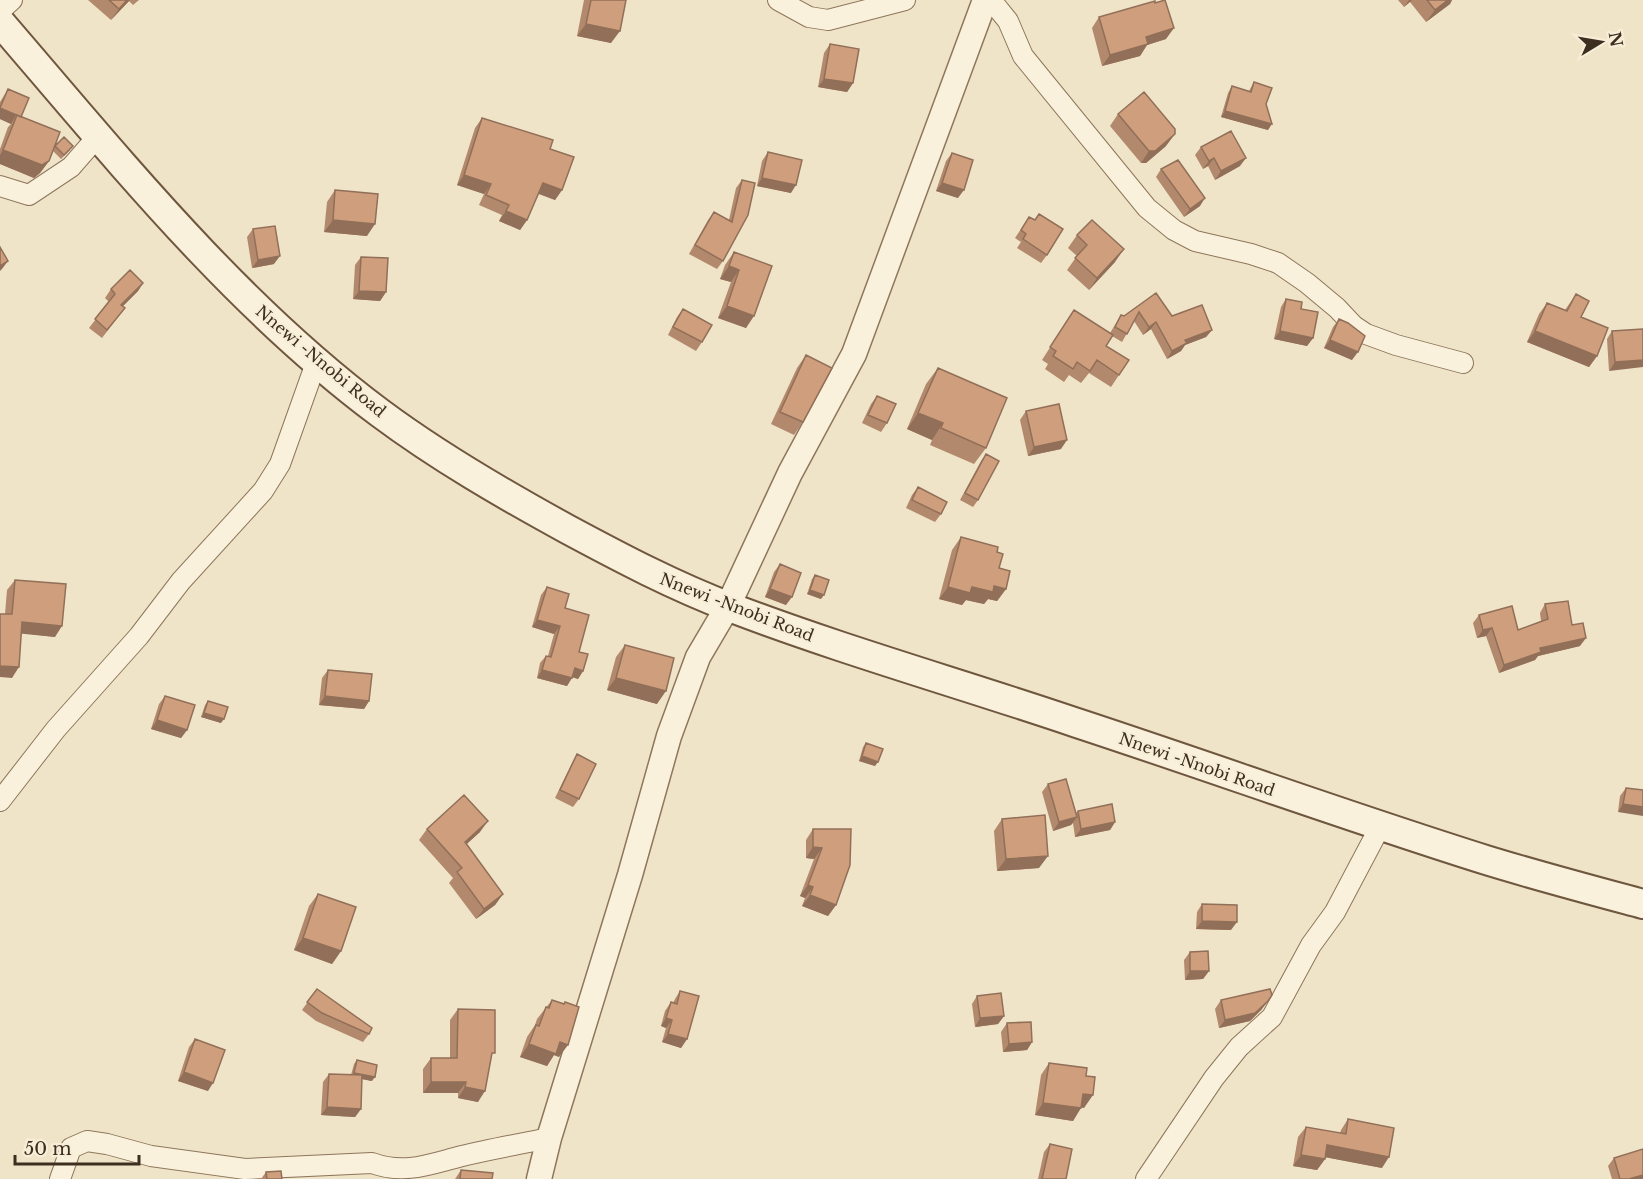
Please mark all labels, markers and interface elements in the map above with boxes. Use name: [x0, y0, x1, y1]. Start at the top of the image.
north arrow: [1571, 12, 1631, 72]
text: N: [1604, 30, 1627, 48]
street label: Nnewi -Nnobi Road: [252, 301, 390, 421]
street label: Nnewi -Nnobi Road: [657, 568, 817, 646]
street label: Nnewi -Nnobi Road: [1116, 728, 1278, 800]
scale bar: [15, 1128, 140, 1166]
text: 50 m: [24, 1138, 72, 1160]

